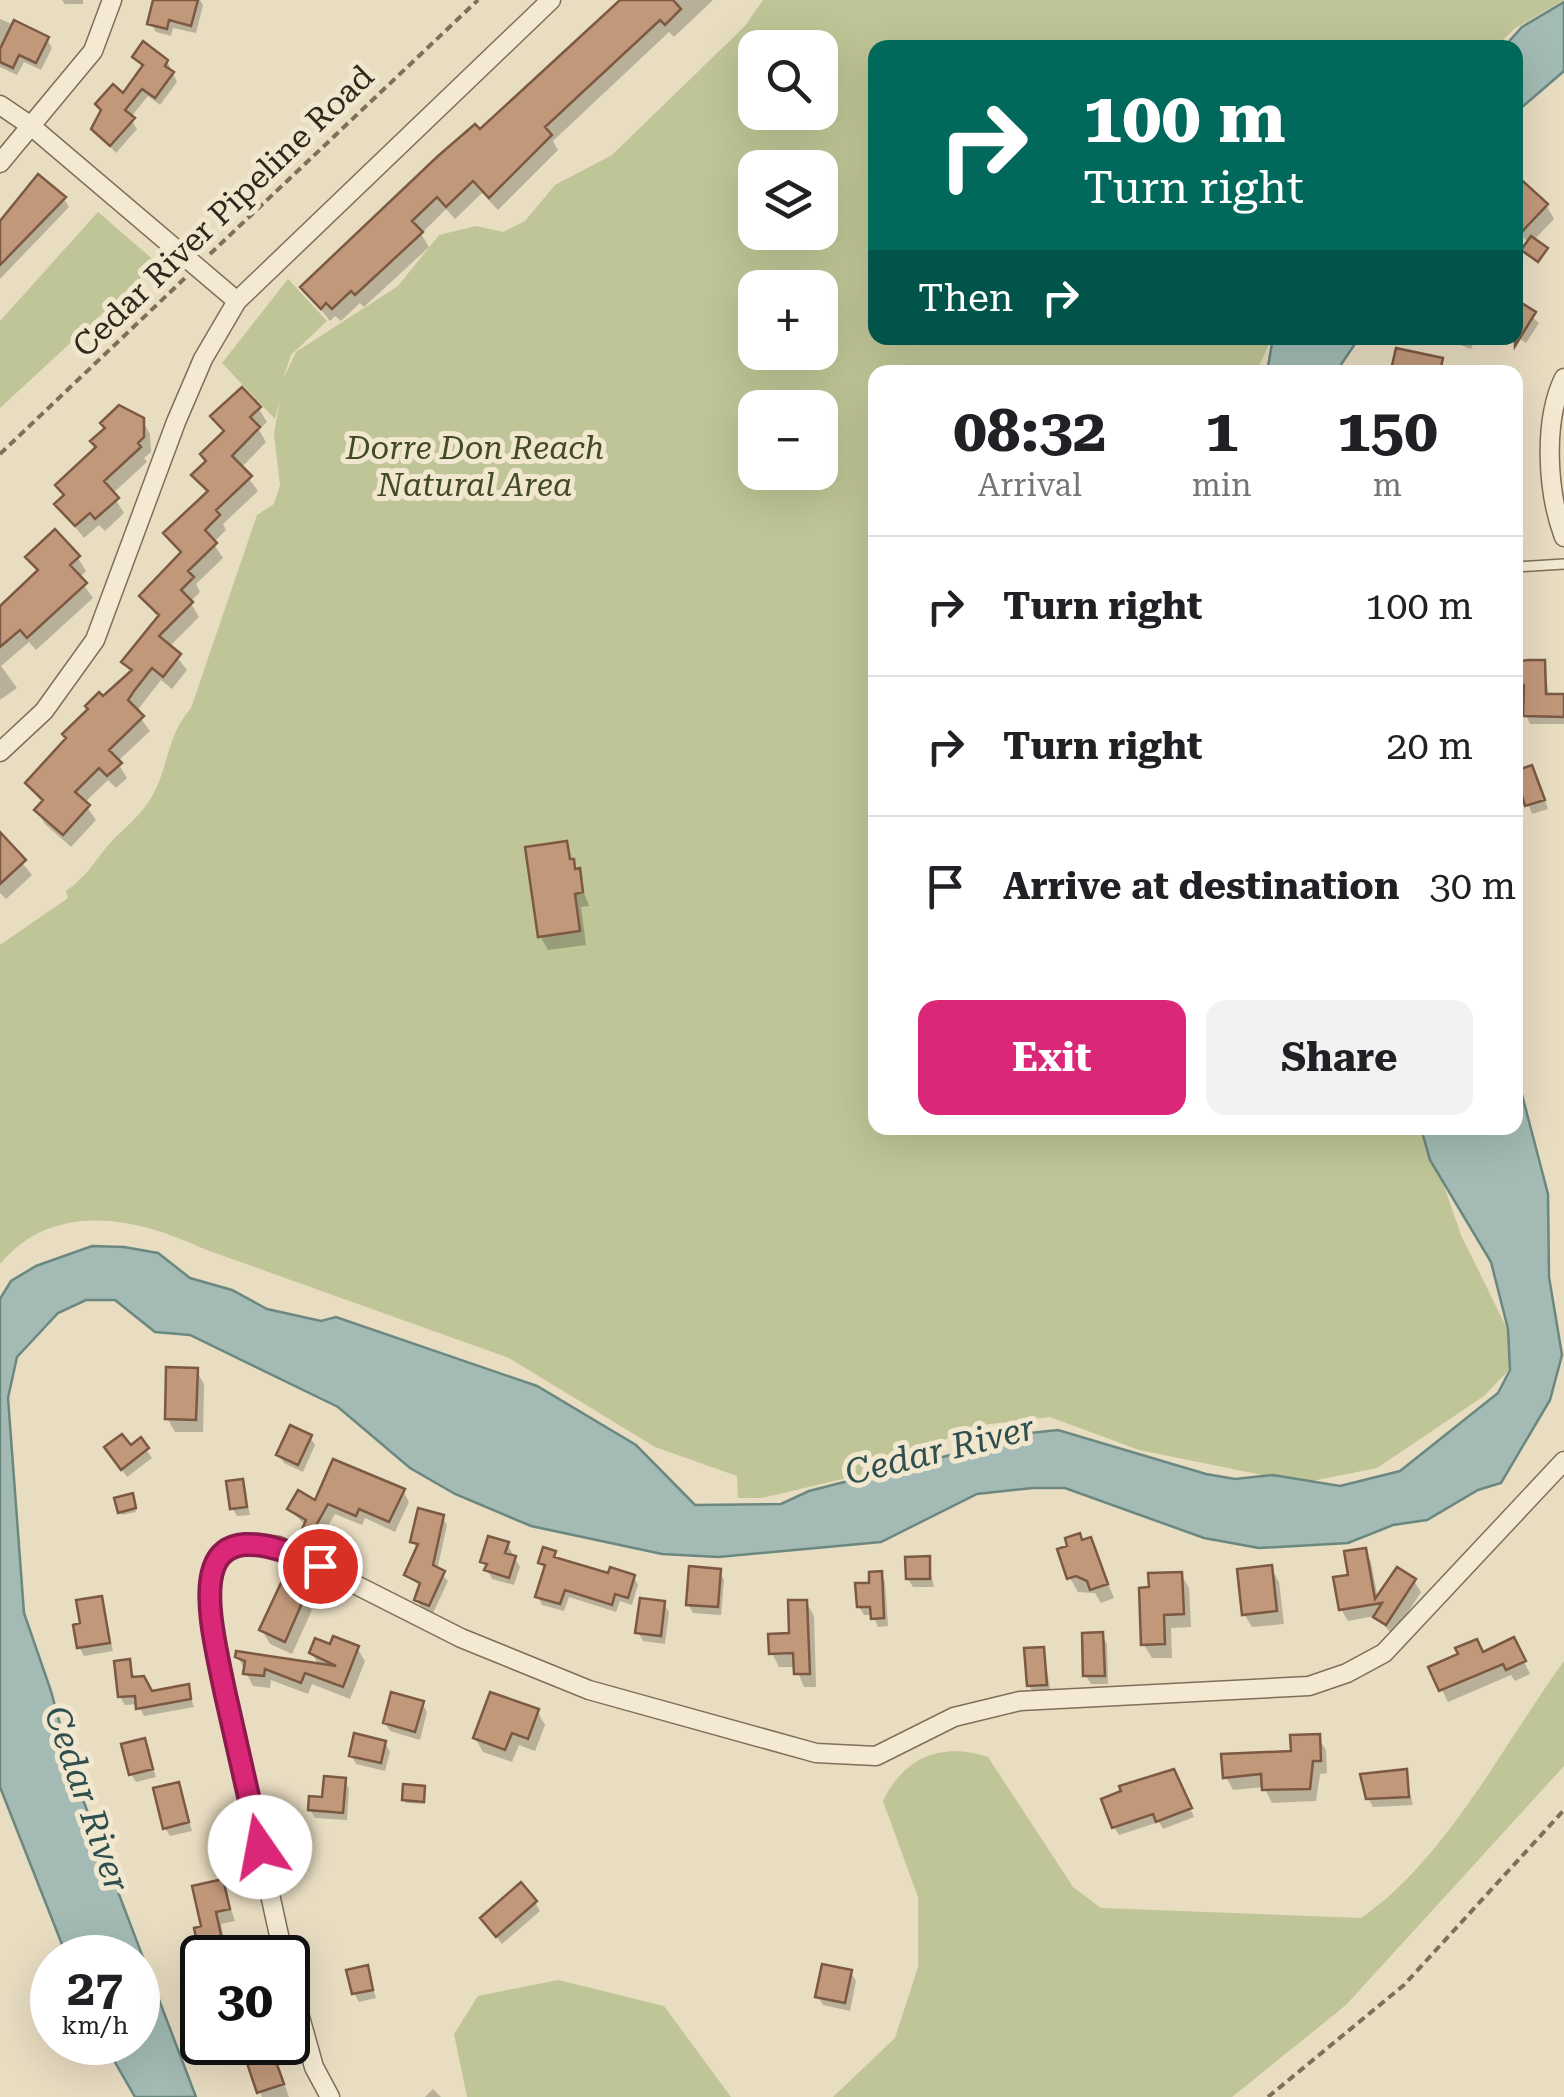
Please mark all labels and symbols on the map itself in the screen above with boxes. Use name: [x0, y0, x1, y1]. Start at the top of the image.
street label: Cedar River Pipeline Road: [65, 57, 381, 365]
park label: Dorre Don Reach Natural Area: [345, 429, 604, 504]
water label: Cedar River: [841, 1407, 1039, 1494]
pin: [278, 1524, 363, 1609]
water label: Cedar River: [36, 1701, 138, 1898]
position arrow: [208, 1795, 312, 1899]
speed limit sign: 30: [180, 1935, 310, 2065]

